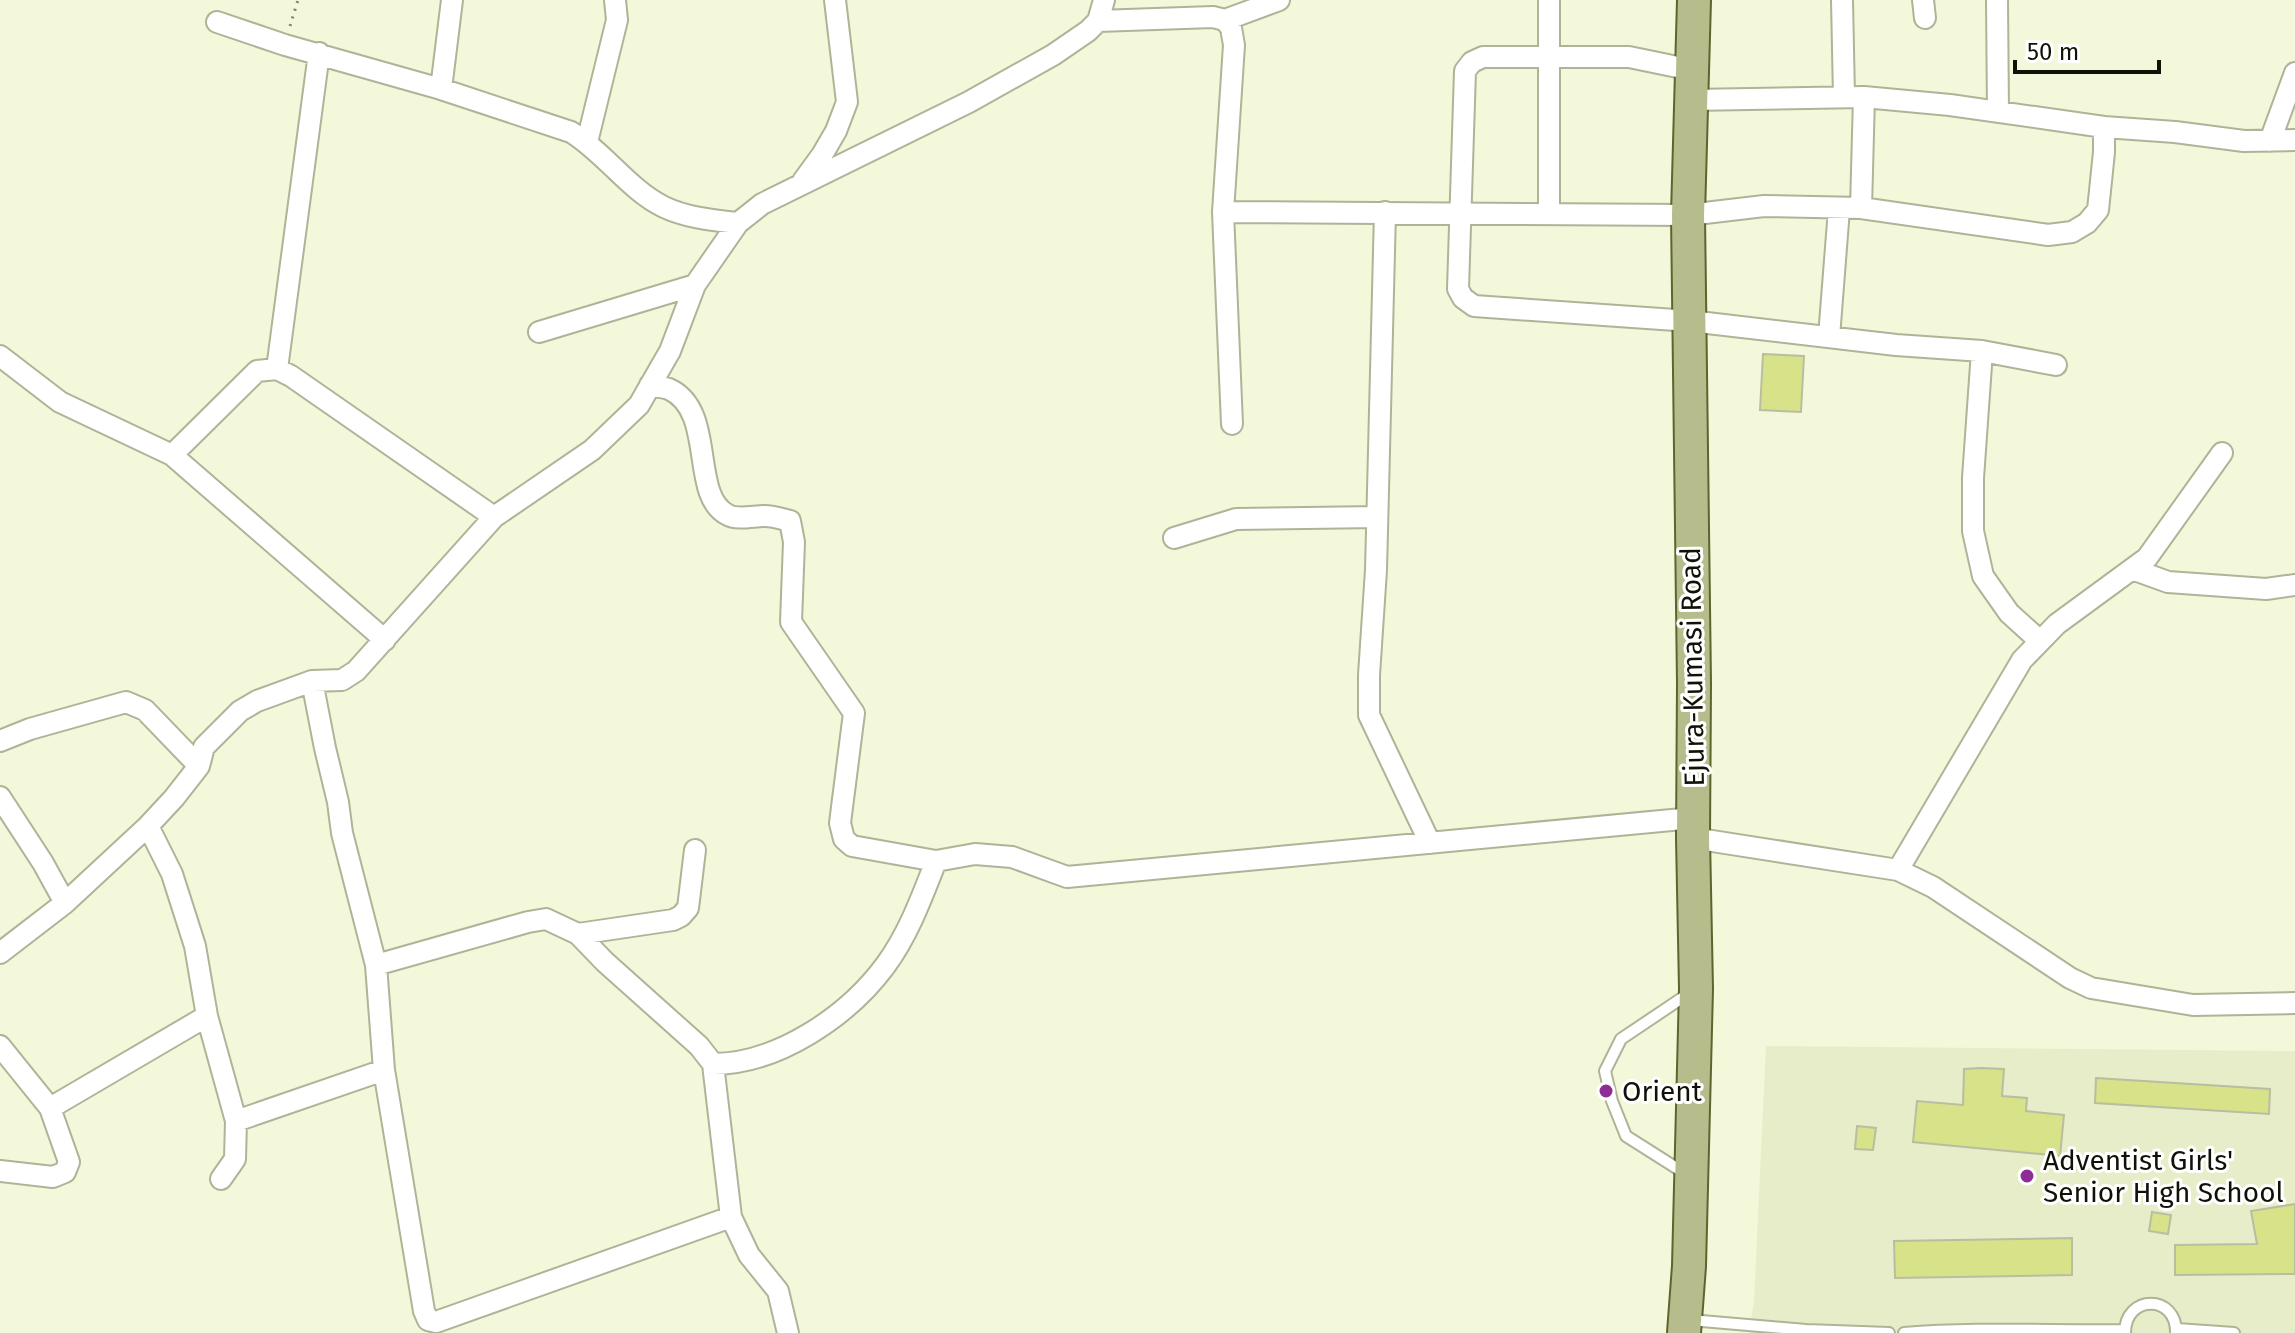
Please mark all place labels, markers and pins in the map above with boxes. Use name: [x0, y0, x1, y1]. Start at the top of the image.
place label: Orient: [1622, 1075, 1703, 1108]
marker: Orient: [1597, 1082, 1615, 1100]
place label: Adventist Girls' Senior High School: [2043, 1144, 2284, 1209]
marker: Adventist Girls' Senior High School: [2018, 1167, 2036, 1185]

